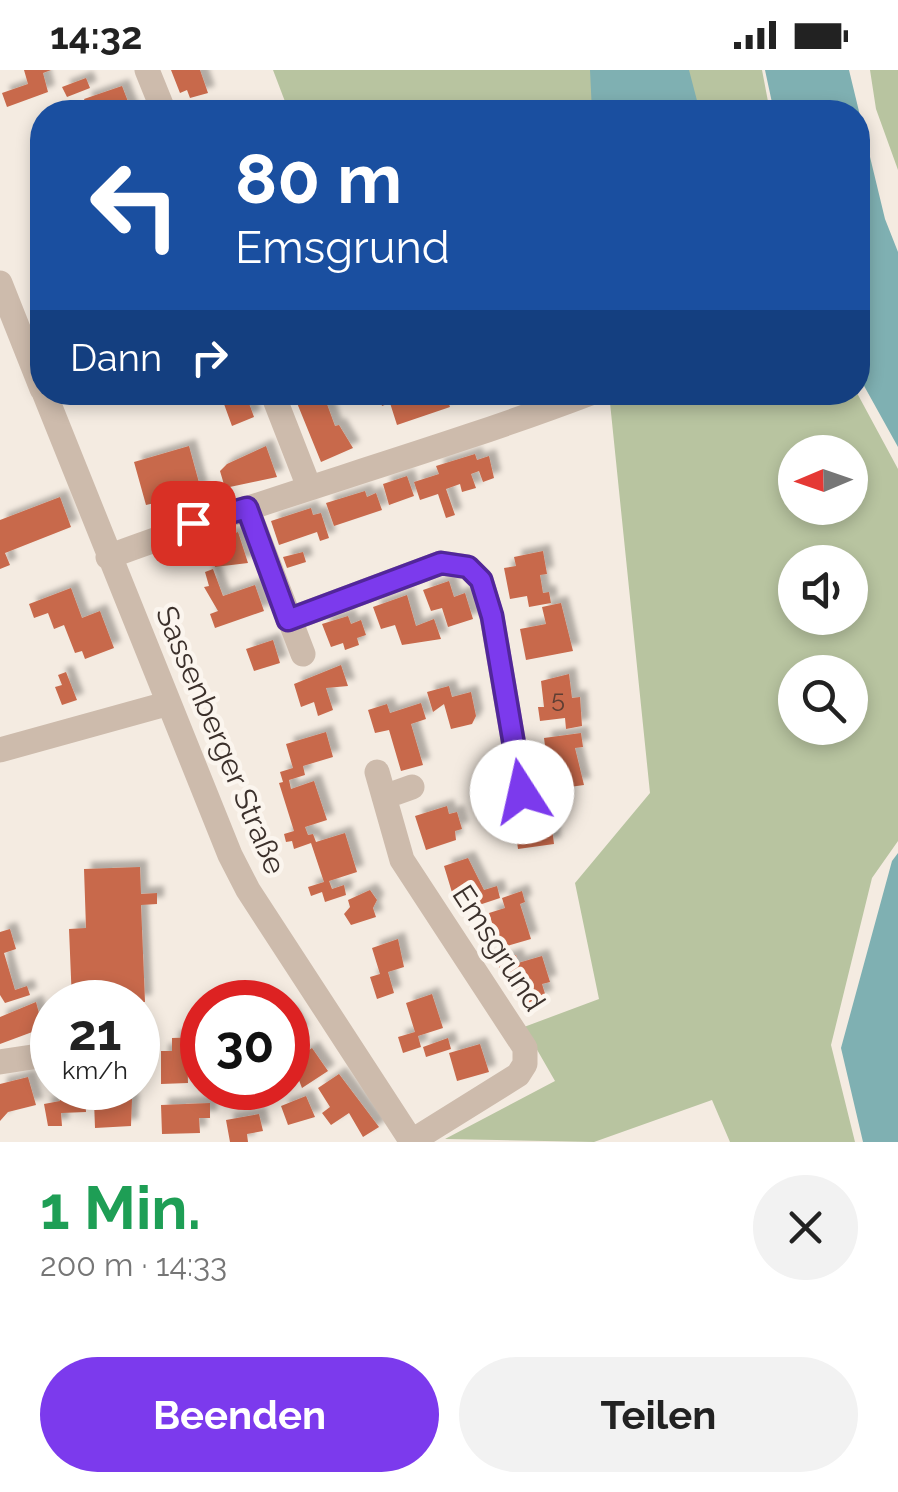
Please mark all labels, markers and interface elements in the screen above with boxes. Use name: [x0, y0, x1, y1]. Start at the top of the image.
text: 14:32: [50, 13, 143, 58]
text: 80 m: [235, 137, 402, 219]
icon: left: [70, 140, 200, 270]
text: Emsgrund: [235, 221, 450, 274]
icon: right: [182, 330, 237, 385]
text: Dann: [70, 335, 162, 380]
north arrow: [778, 435, 868, 525]
map controls: [778, 435, 868, 745]
pin: [151, 481, 236, 566]
icon: arrive: [166, 496, 221, 551]
button: sound: [778, 545, 868, 635]
street label: Sassenberger Straße: [149, 601, 293, 879]
button: search: [778, 655, 868, 745]
house number: 5: [551, 683, 565, 713]
position arrow: [470, 740, 574, 844]
street label: Emsgrund: [445, 878, 553, 1018]
speed limit sign: 30: [180, 980, 310, 1110]
text: 21: [69, 1003, 121, 1062]
text: km/h: [62, 1055, 128, 1085]
text: 1 Min.: [40, 1173, 201, 1243]
button: close: [753, 1175, 858, 1280]
text: 200 m · 14:33: [40, 1246, 227, 1283]
button: Beenden: [40, 1357, 439, 1472]
button: Teilen: [459, 1357, 858, 1472]

